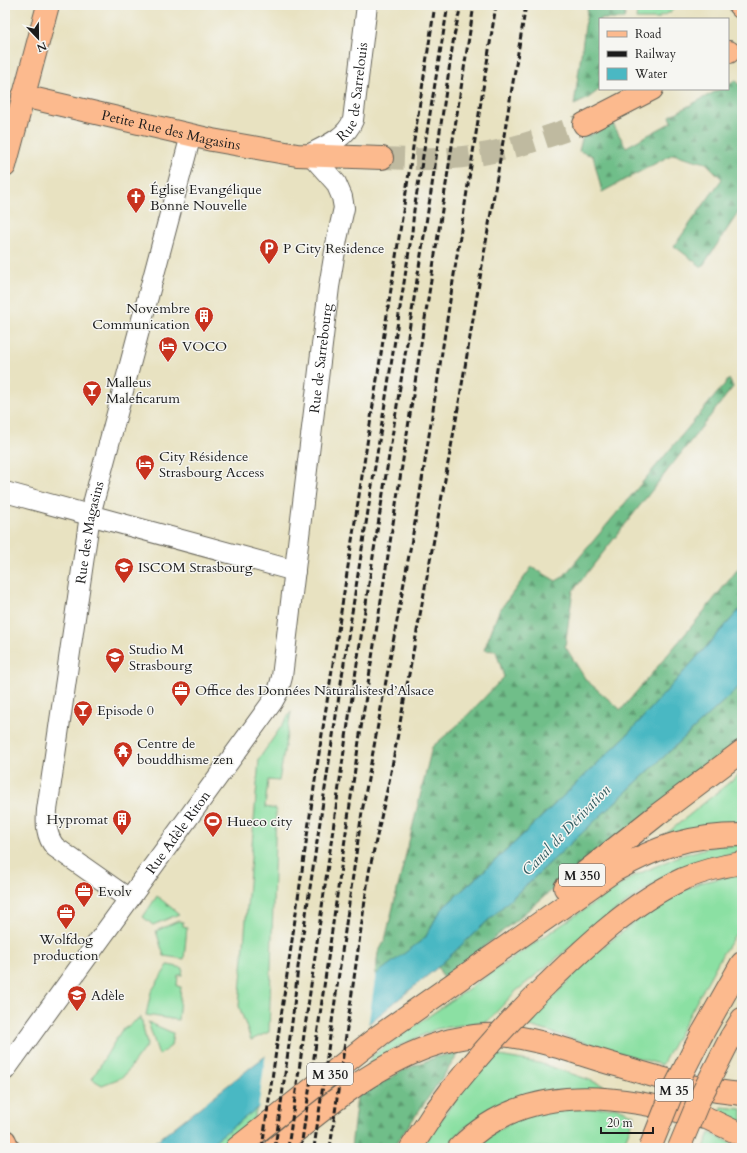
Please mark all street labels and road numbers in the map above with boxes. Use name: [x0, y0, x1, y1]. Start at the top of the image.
street label: Rue de Sarrelouis: [333, 41, 372, 146]
street label: Petite Rue des Magasins: [100, 106, 242, 155]
street label: Rue de Sarrebourg: [305, 302, 337, 414]
street label: Rue des Magasins: [71, 479, 109, 585]
street label: Rue Adèle Riton: [142, 787, 215, 878]
road number: M 350: [559, 864, 605, 886]
road number: M 350: [307, 1063, 353, 1085]
road number: M 35: [655, 1079, 693, 1101]

